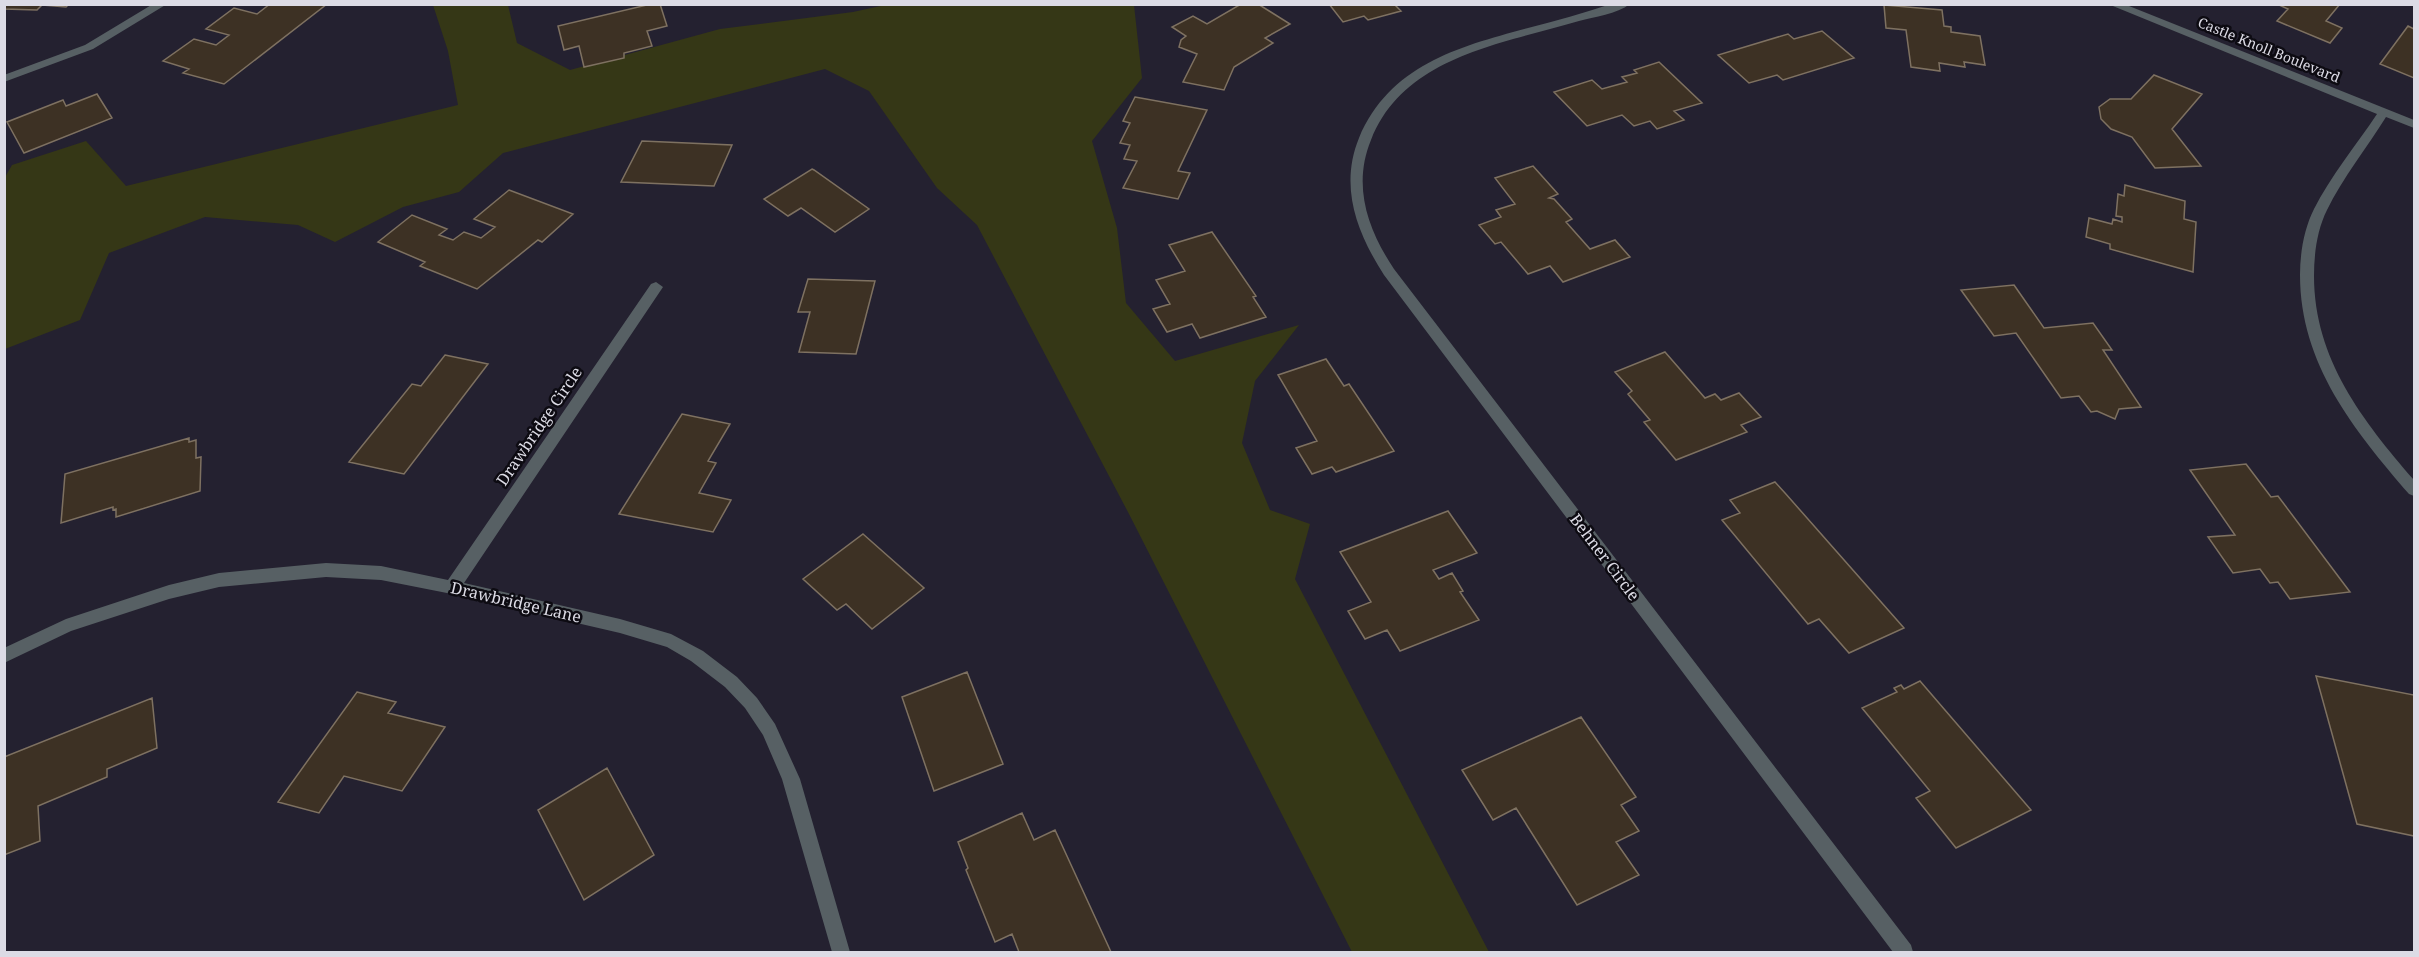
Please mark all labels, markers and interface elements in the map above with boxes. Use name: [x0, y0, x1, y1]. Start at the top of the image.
street label: Castle Knoll Boulevard: [2195, 12, 2343, 87]
street label: Drawbridge Circle: [491, 362, 587, 490]
street label: Behner Circle: [1565, 509, 1645, 605]
street label: Drawbridge Lane: [449, 576, 583, 628]

